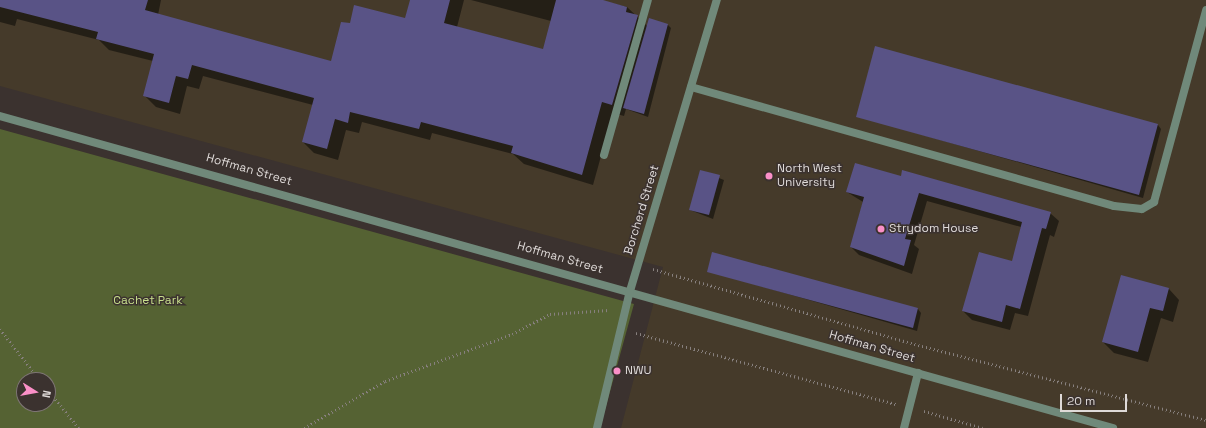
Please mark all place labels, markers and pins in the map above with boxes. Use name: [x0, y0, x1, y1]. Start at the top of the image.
place label: North West University: [777, 162, 842, 190]
marker: North West University: [764, 171, 774, 181]
place label: Strydom House: [889, 222, 978, 236]
marker: Strydom House: [876, 224, 886, 234]
place label: NWU: [625, 364, 651, 378]
marker: NWU: [612, 366, 622, 376]

